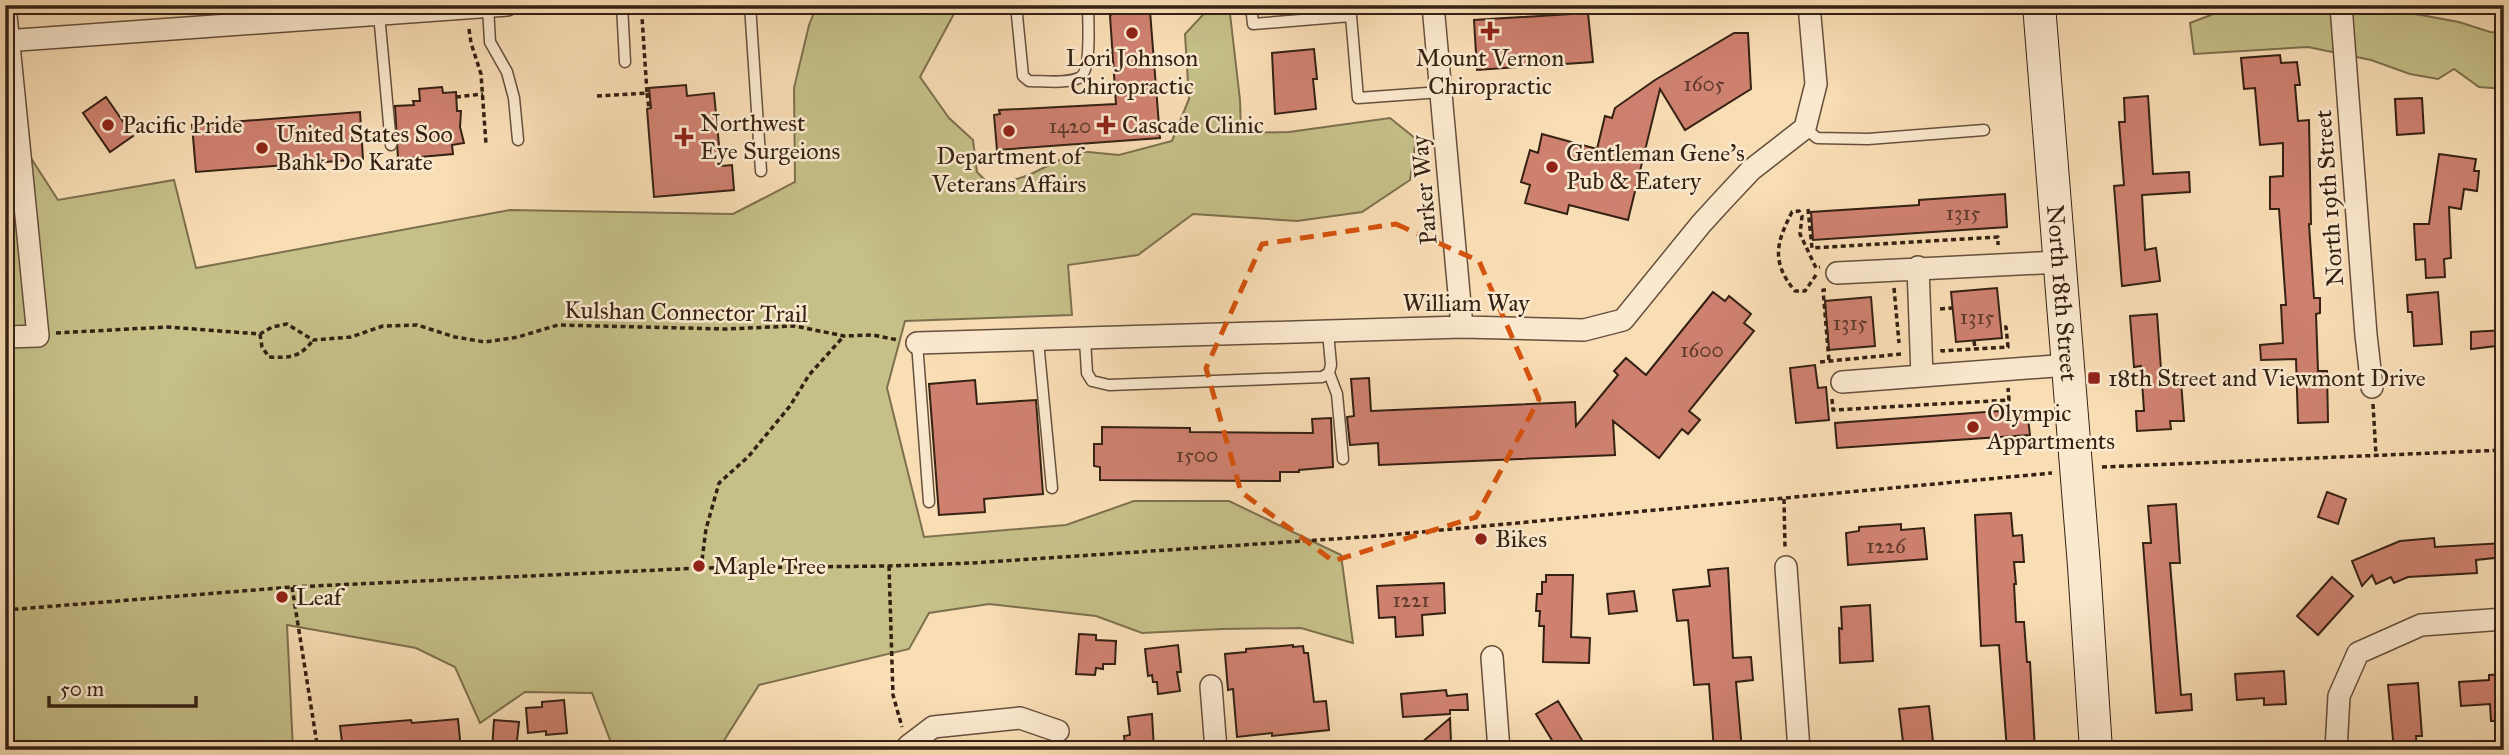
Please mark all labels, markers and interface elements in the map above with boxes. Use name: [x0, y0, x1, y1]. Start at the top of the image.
marker: Mount Vernon Chiropractic: [1480, 21, 1500, 41]
marker: Lori Johnson Chiropractic: [1124, 25, 1140, 41]
place label: Lori Johnson Chiropractic: [1066, 43, 1198, 101]
place label: Mount Vernon Chiropractic: [1416, 43, 1564, 101]
house number: 1605: [1684, 71, 1725, 97]
place label: Northwest Eye Surgeions: [700, 108, 840, 166]
street label: North 19th Street: [2308, 108, 2350, 287]
place label: Pacific Pride: [122, 110, 243, 140]
place label: Cascade Clinic: [1122, 110, 1264, 140]
house number: 1420: [1049, 113, 1091, 139]
marker: Cascade Clinic: [1096, 115, 1116, 135]
marker: Pacific Pride: [100, 117, 116, 133]
place label: United States Soo Bahk Do Karate: [276, 119, 453, 177]
marker: Department of Veterans Affairs: [1001, 123, 1017, 139]
marker: Northwest Eye Surgeions: [674, 127, 694, 147]
street label: Parker Way: [1404, 133, 1444, 246]
place label: Gentleman Gene's Pub & Eatery: [1566, 138, 1745, 196]
marker: United States Soo Bahk Do Karate: [254, 140, 270, 156]
place label: Department of Veterans Affairs: [931, 141, 1086, 199]
marker: Gentleman Gene's Pub & Eatery: [1544, 159, 1560, 175]
house number: 1315: [1946, 200, 1981, 226]
street label: North 18th Street: [2040, 204, 2084, 383]
street label: William Way: [1402, 288, 1530, 318]
street label: Kulshan Connector Trail: [564, 295, 809, 329]
house number: 1315: [1960, 304, 1995, 330]
house number: 1315: [1833, 310, 1868, 336]
house number: 1600: [1680, 337, 1724, 363]
place label: 18th Street and Viewmont Drive: [2108, 363, 2426, 393]
marker: 18th Street and Viewmont Drive: [2086, 370, 2102, 386]
place label: Olympic Appartments: [1986, 398, 2115, 456]
marker: Olympic Appartments: [1965, 419, 1981, 435]
house number: 1500: [1176, 442, 1218, 468]
place label: Bikes: [1495, 524, 1547, 554]
marker: Bikes: [1473, 531, 1489, 547]
house number: 1226: [1866, 533, 1907, 559]
place label: Maple Tree: [713, 551, 826, 581]
marker: Maple Tree: [691, 558, 707, 574]
place label: Leaf: [296, 582, 346, 612]
house number: 1221: [1392, 587, 1430, 613]
marker: Leaf: [274, 589, 290, 605]
scale bar: [49, 664, 196, 708]
text: 50 m: [60, 676, 105, 702]

